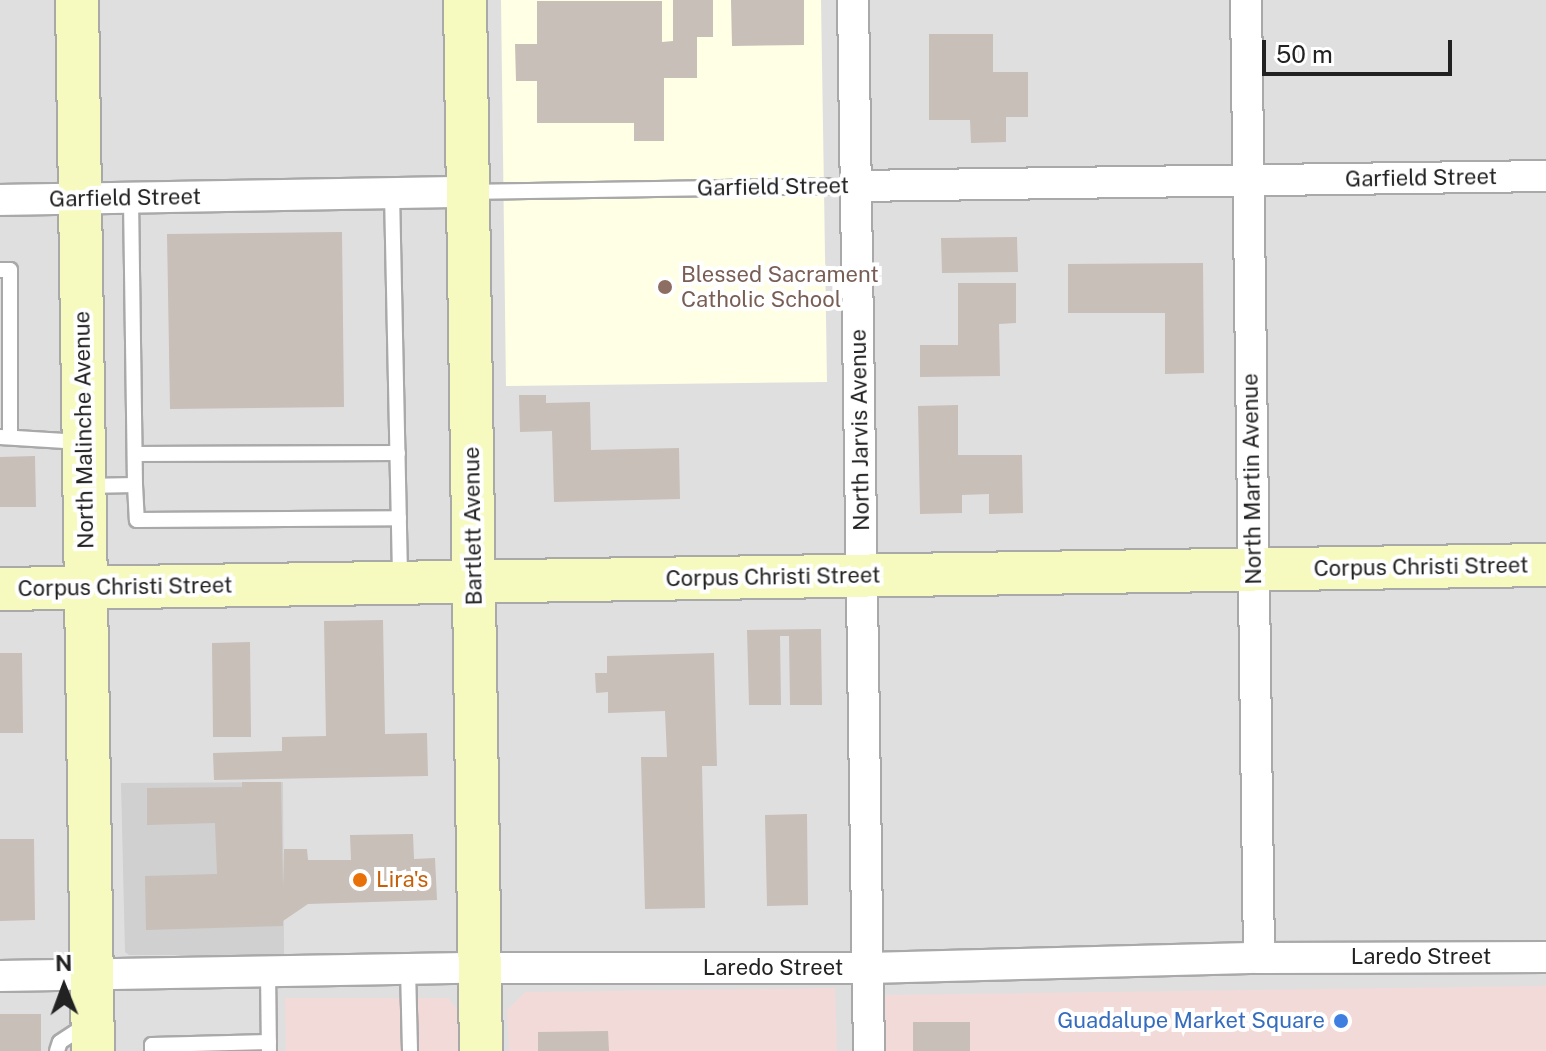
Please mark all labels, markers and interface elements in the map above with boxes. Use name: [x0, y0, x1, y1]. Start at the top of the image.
scale bar: [1266, 24, 1456, 74]
text: 50 m: [1276, 40, 1333, 68]
street label: Garfield Street: [1345, 163, 1497, 193]
street label: Garfield Street: [697, 172, 849, 202]
street label: Garfield Street: [49, 183, 201, 213]
place label: Blessed Sacrament Catholic School: [681, 261, 879, 312]
marker: Blessed Sacrament Catholic School: [656, 278, 674, 296]
street label: North Malinche Avenue: [69, 311, 99, 549]
street label: North Jarvis Avenue: [845, 329, 875, 531]
street label: North Martin Avenue: [1237, 373, 1267, 585]
street label: Bartlett Avenue: [458, 446, 488, 606]
street label: Corpus Christi Street: [1313, 552, 1529, 582]
street label: Corpus Christi Street: [665, 562, 881, 592]
street label: Corpus Christi Street: [17, 572, 233, 602]
place label: Lira's: [376, 867, 428, 893]
marker: Lira's: [351, 871, 369, 889]
street label: Laredo Street: [1351, 944, 1491, 970]
north arrow: [24, 947, 104, 1027]
text: N: [55, 950, 72, 976]
street label: Laredo Street: [703, 955, 843, 981]
place label: Guadalupe Market Square: [1057, 1008, 1325, 1034]
marker: Guadalupe Market Square: [1332, 1012, 1350, 1030]

